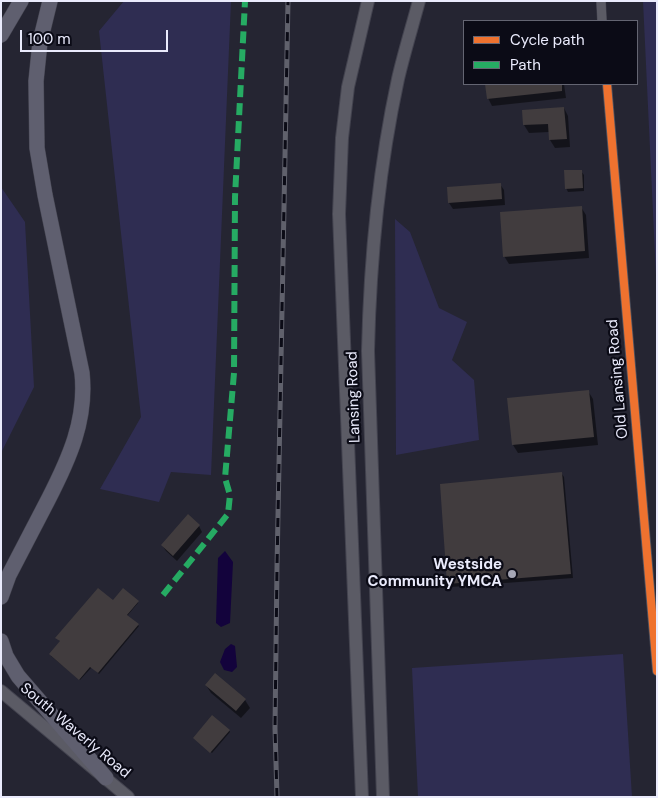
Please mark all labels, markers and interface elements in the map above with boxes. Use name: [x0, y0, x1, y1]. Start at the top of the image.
scale bar: [22, 20, 170, 52]
legend: [463, 20, 638, 85]
text: 100 m: [28, 29, 71, 49]
text: Cycle path: [510, 30, 585, 50]
text: Path: [510, 55, 541, 75]
street label: Old Lansing Road: [604, 318, 632, 440]
street label: Lansing Road: [343, 351, 365, 443]
place label: Westside Community YMCA: [367, 556, 502, 591]
marker: Westside Community YMCA: [506, 568, 518, 580]
street label: South Waverly Road: [16, 680, 134, 782]

